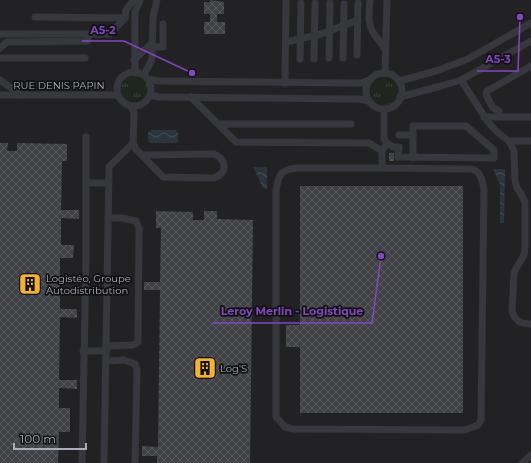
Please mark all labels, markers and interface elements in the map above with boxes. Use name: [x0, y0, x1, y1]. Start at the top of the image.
callout: A5-2: [82, 18, 124, 41]
text: A5-2: [89, 23, 116, 37]
callout: A5-3: [477, 48, 518, 71]
text: A5-3: [484, 52, 511, 66]
street label: RUE DENIS PAPIN: [13, 79, 105, 92]
building icon: Logistéo, Groupe Autodistribution: [17, 271, 43, 297]
place label: Logistéo, Groupe Autodistribution: [46, 272, 131, 297]
callout: Leroy Merlin - Logistique: [213, 300, 372, 323]
text: Leroy Merlin - Logistique: [221, 304, 363, 318]
building icon: Log'S: [192, 355, 218, 381]
place label: Log'S: [220, 362, 247, 375]
scale bar: [14, 425, 86, 451]
text: 100 m: [20, 431, 56, 446]

